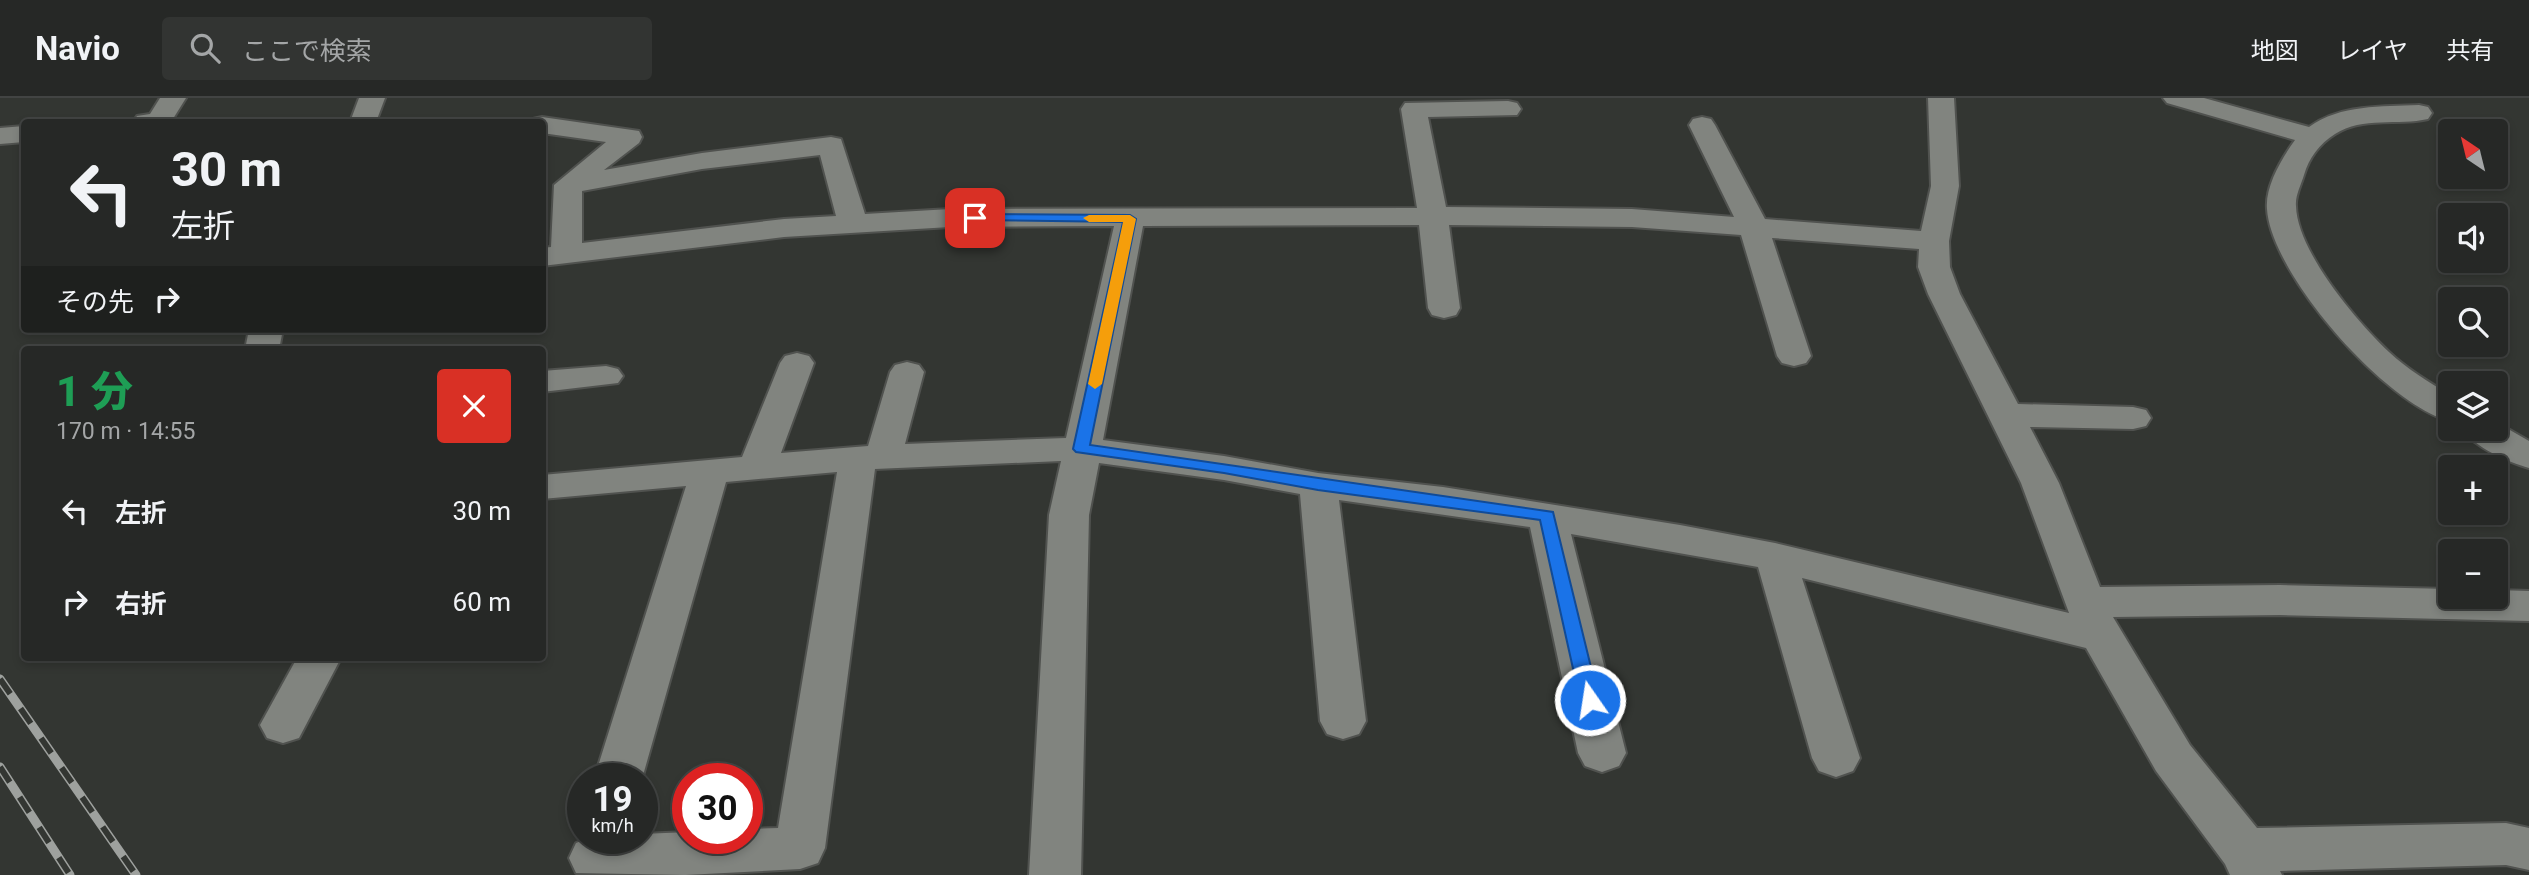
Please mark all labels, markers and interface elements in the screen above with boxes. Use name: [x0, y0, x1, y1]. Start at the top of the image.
search box: [162, 17, 652, 80]
text: Navio: [35, 29, 120, 68]
icon: search: [186, 29, 224, 67]
text: ここで検索: [242, 36, 372, 66]
text: 地図: [2251, 37, 2299, 65]
text: レイヤ: [2337, 37, 2408, 65]
text: 共有: [2446, 37, 2494, 65]
north arrow: [2438, 119, 2508, 189]
map controls: [2438, 119, 2508, 609]
text: 30 m: [171, 141, 282, 198]
icon: left: [56, 147, 147, 238]
pin: [945, 188, 1005, 248]
icon: arrive: [956, 199, 994, 237]
button: sound: [2438, 203, 2508, 273]
text: 左折: [171, 207, 235, 245]
icon: right: [148, 280, 186, 318]
text: その先: [56, 287, 134, 317]
button: search: [2438, 287, 2508, 357]
text: 1 分: [56, 367, 133, 416]
button: close: [437, 369, 511, 443]
button: layers: [2438, 371, 2508, 441]
text: 170 m · 14:55: [56, 418, 195, 445]
button: +: [2438, 455, 2508, 525]
icon: left: [56, 492, 94, 530]
text: 30 m: [453, 496, 511, 526]
text: 左折: [115, 498, 167, 528]
button: −: [2438, 539, 2508, 609]
icon: right: [56, 583, 94, 621]
text: 60 m: [453, 587, 511, 617]
text: 右折: [115, 589, 167, 619]
position arrow: [1553, 663, 1627, 737]
speed limit sign: 30: [672, 763, 763, 854]
text: 19: [592, 779, 633, 820]
text: km/h: [591, 815, 634, 836]

